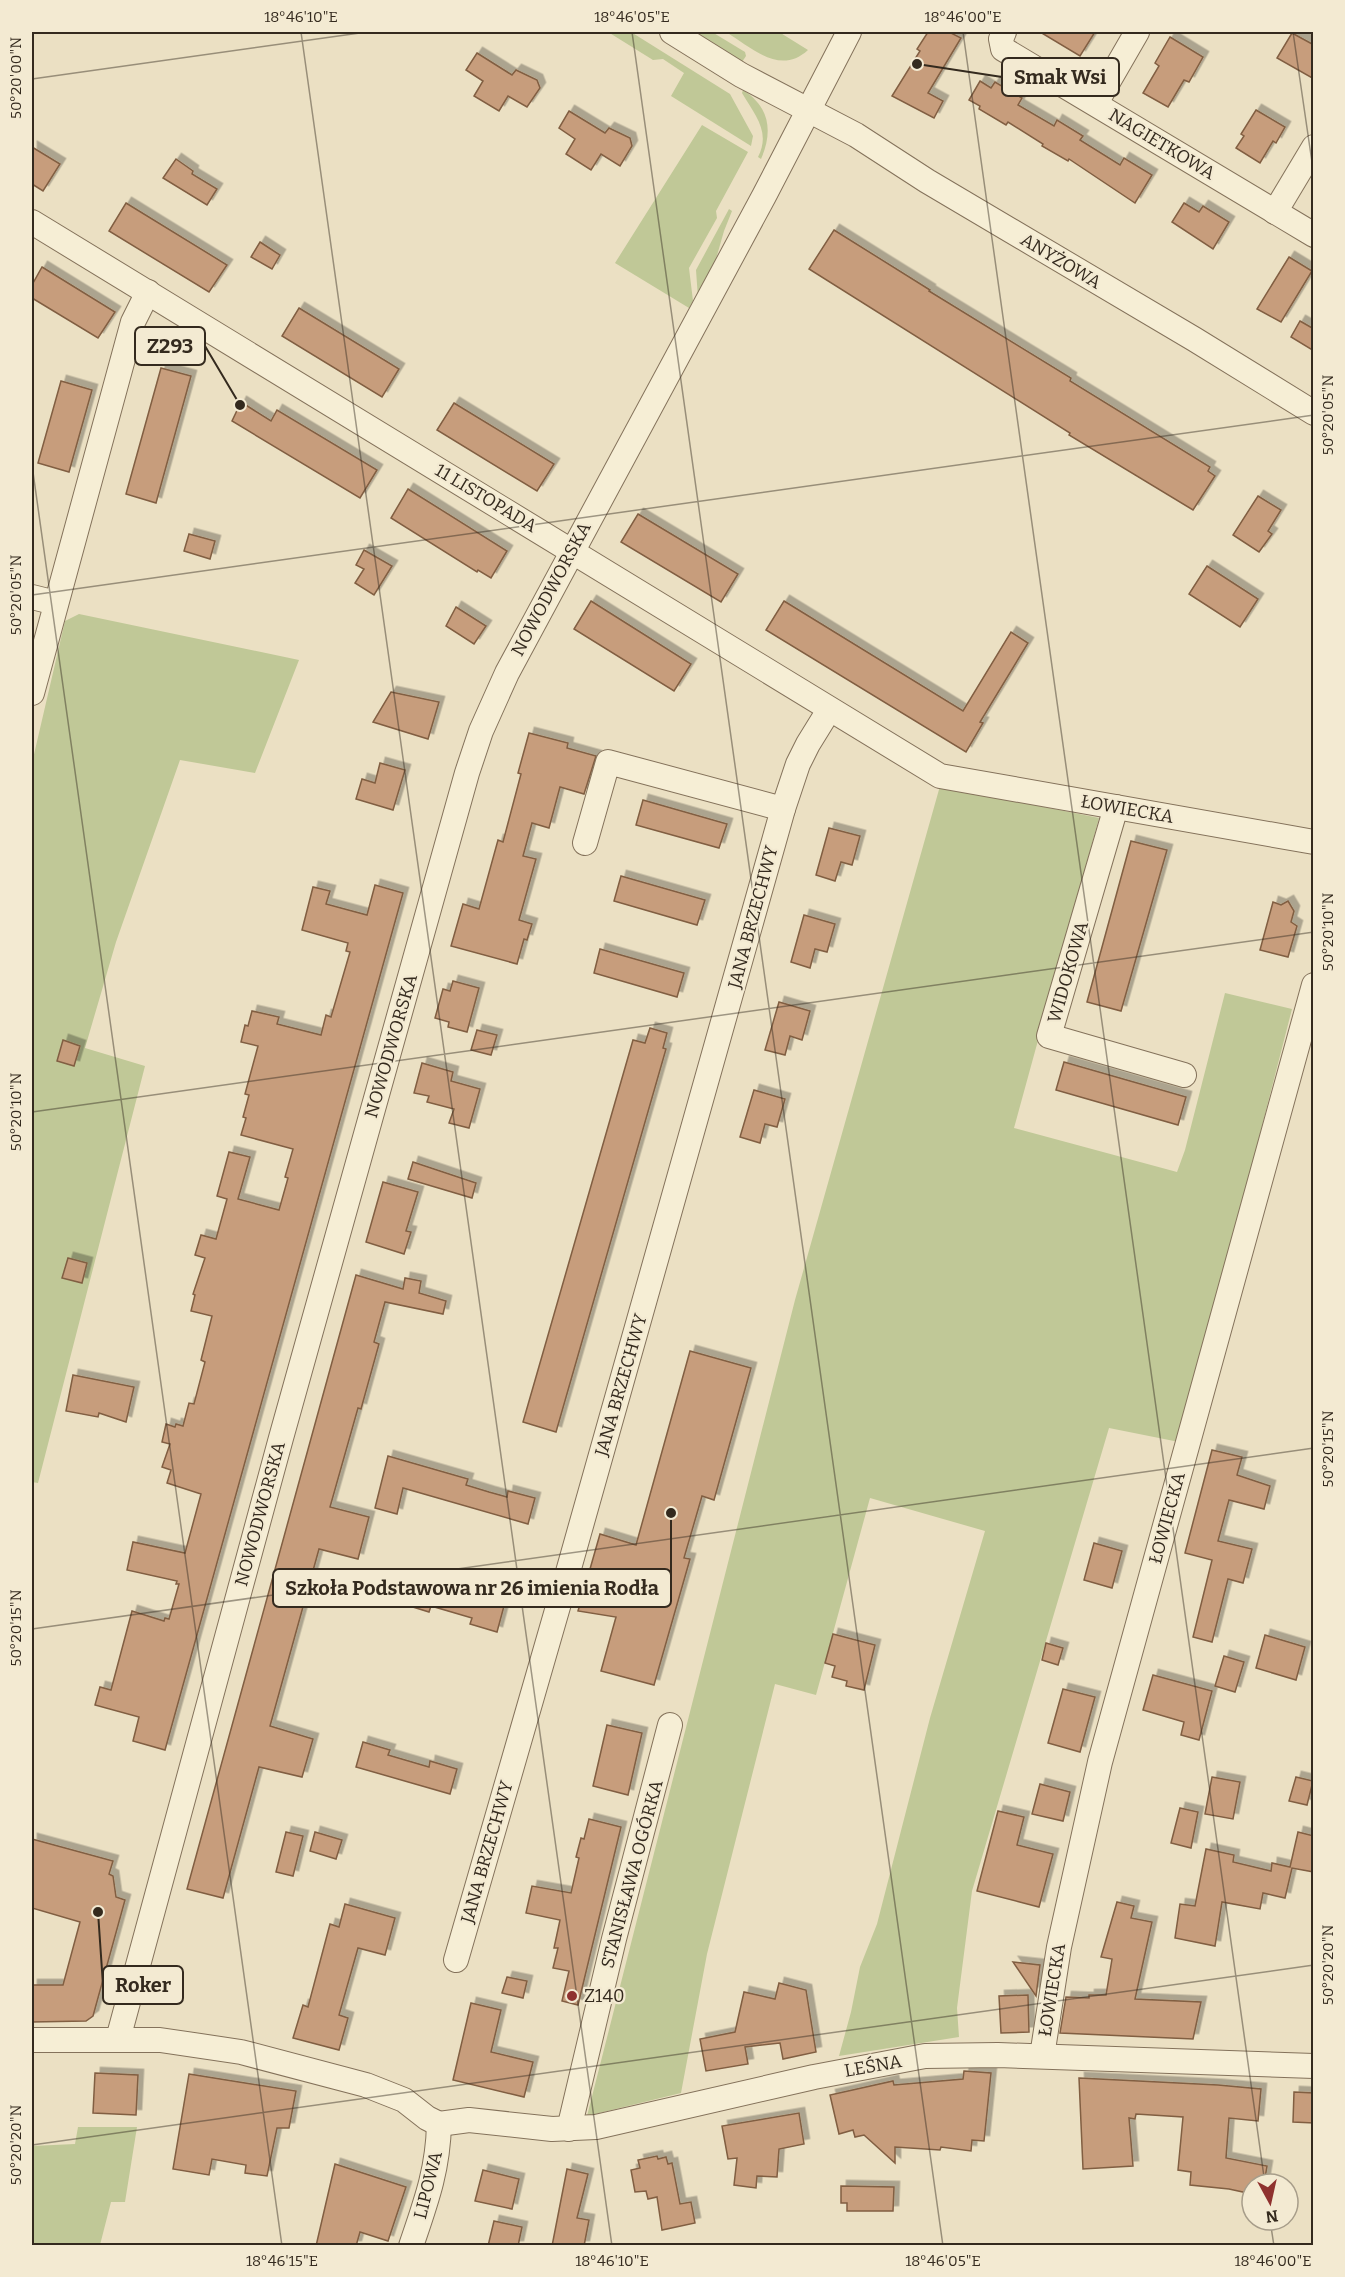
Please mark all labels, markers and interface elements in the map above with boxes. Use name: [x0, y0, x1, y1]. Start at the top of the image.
text: 18°46'10"E: [264, 8, 338, 26]
text: 18°46'05"E: [594, 8, 670, 26]
text: 18°46'00"E: [924, 8, 1002, 26]
text: 50°20'00"N: [7, 37, 25, 119]
callout: Smak Wsi: [1002, 58, 1119, 96]
text: Smak Wsi: [1014, 65, 1107, 89]
street label: NAGIETKOWA: [1105, 104, 1219, 184]
street label: ANYŻOWA: [1017, 228, 1105, 294]
callout: Z293: [135, 327, 205, 365]
text: Z293: [147, 334, 193, 358]
text: 50°20'05"N: [1319, 375, 1337, 455]
street label: 11 LISTOPADA: [431, 459, 541, 537]
street label: NOWODWORSKA: [506, 518, 596, 660]
text: 50°20'05"N: [7, 555, 25, 635]
street label: ŁOWIECKA: [1079, 790, 1175, 828]
street label: JANA BRZECHWY: [723, 843, 783, 992]
text: 50°20'10"N: [1319, 893, 1337, 971]
street label: WIDOKOWA: [1043, 919, 1093, 1025]
street label: NOWODWORSKA: [360, 971, 422, 1120]
text: 50°20'10"N: [7, 1073, 25, 1151]
street label: JANA BRZECHWY: [590, 1311, 652, 1460]
text: 50°20'15"N: [1319, 1410, 1337, 1488]
street label: NOWODWORSKA: [230, 1439, 290, 1589]
street label: ŁOWIECKA: [1144, 1469, 1190, 1566]
callout: Szkoła Podstawowa nr 26 imienia Rodła: [273, 1569, 671, 1607]
text: Szkoła Podstawowa nr 26 imienia Rodła: [285, 1576, 659, 1600]
text: 50°20'15"N: [7, 1589, 25, 1667]
street label: STANISŁAWA OGÓRKA: [596, 1777, 668, 1970]
street label: JANA BRZECHWY: [456, 1778, 518, 1927]
text: 50°20'20"N: [1319, 1925, 1337, 2005]
street label: ŁOWIECKA: [1034, 1942, 1070, 2038]
callout: Roker: [103, 1966, 183, 2004]
text: Roker: [115, 1973, 172, 1997]
place label: Z140: [584, 1985, 624, 2007]
marker: Z140: [565, 1989, 579, 2003]
street label: LEŚNA: [842, 2050, 904, 2082]
text: 50°20'20"N: [7, 2105, 25, 2185]
street label: LIPOWA: [409, 2149, 447, 2221]
north arrow: [1240, 2172, 1300, 2232]
text: N: [1265, 2206, 1279, 2227]
text: 18°46'15"E: [246, 2252, 318, 2270]
text: 18°46'10"E: [575, 2252, 649, 2270]
text: 18°46'05"E: [905, 2252, 981, 2270]
text: 18°46'00"E: [1234, 2252, 1312, 2270]

